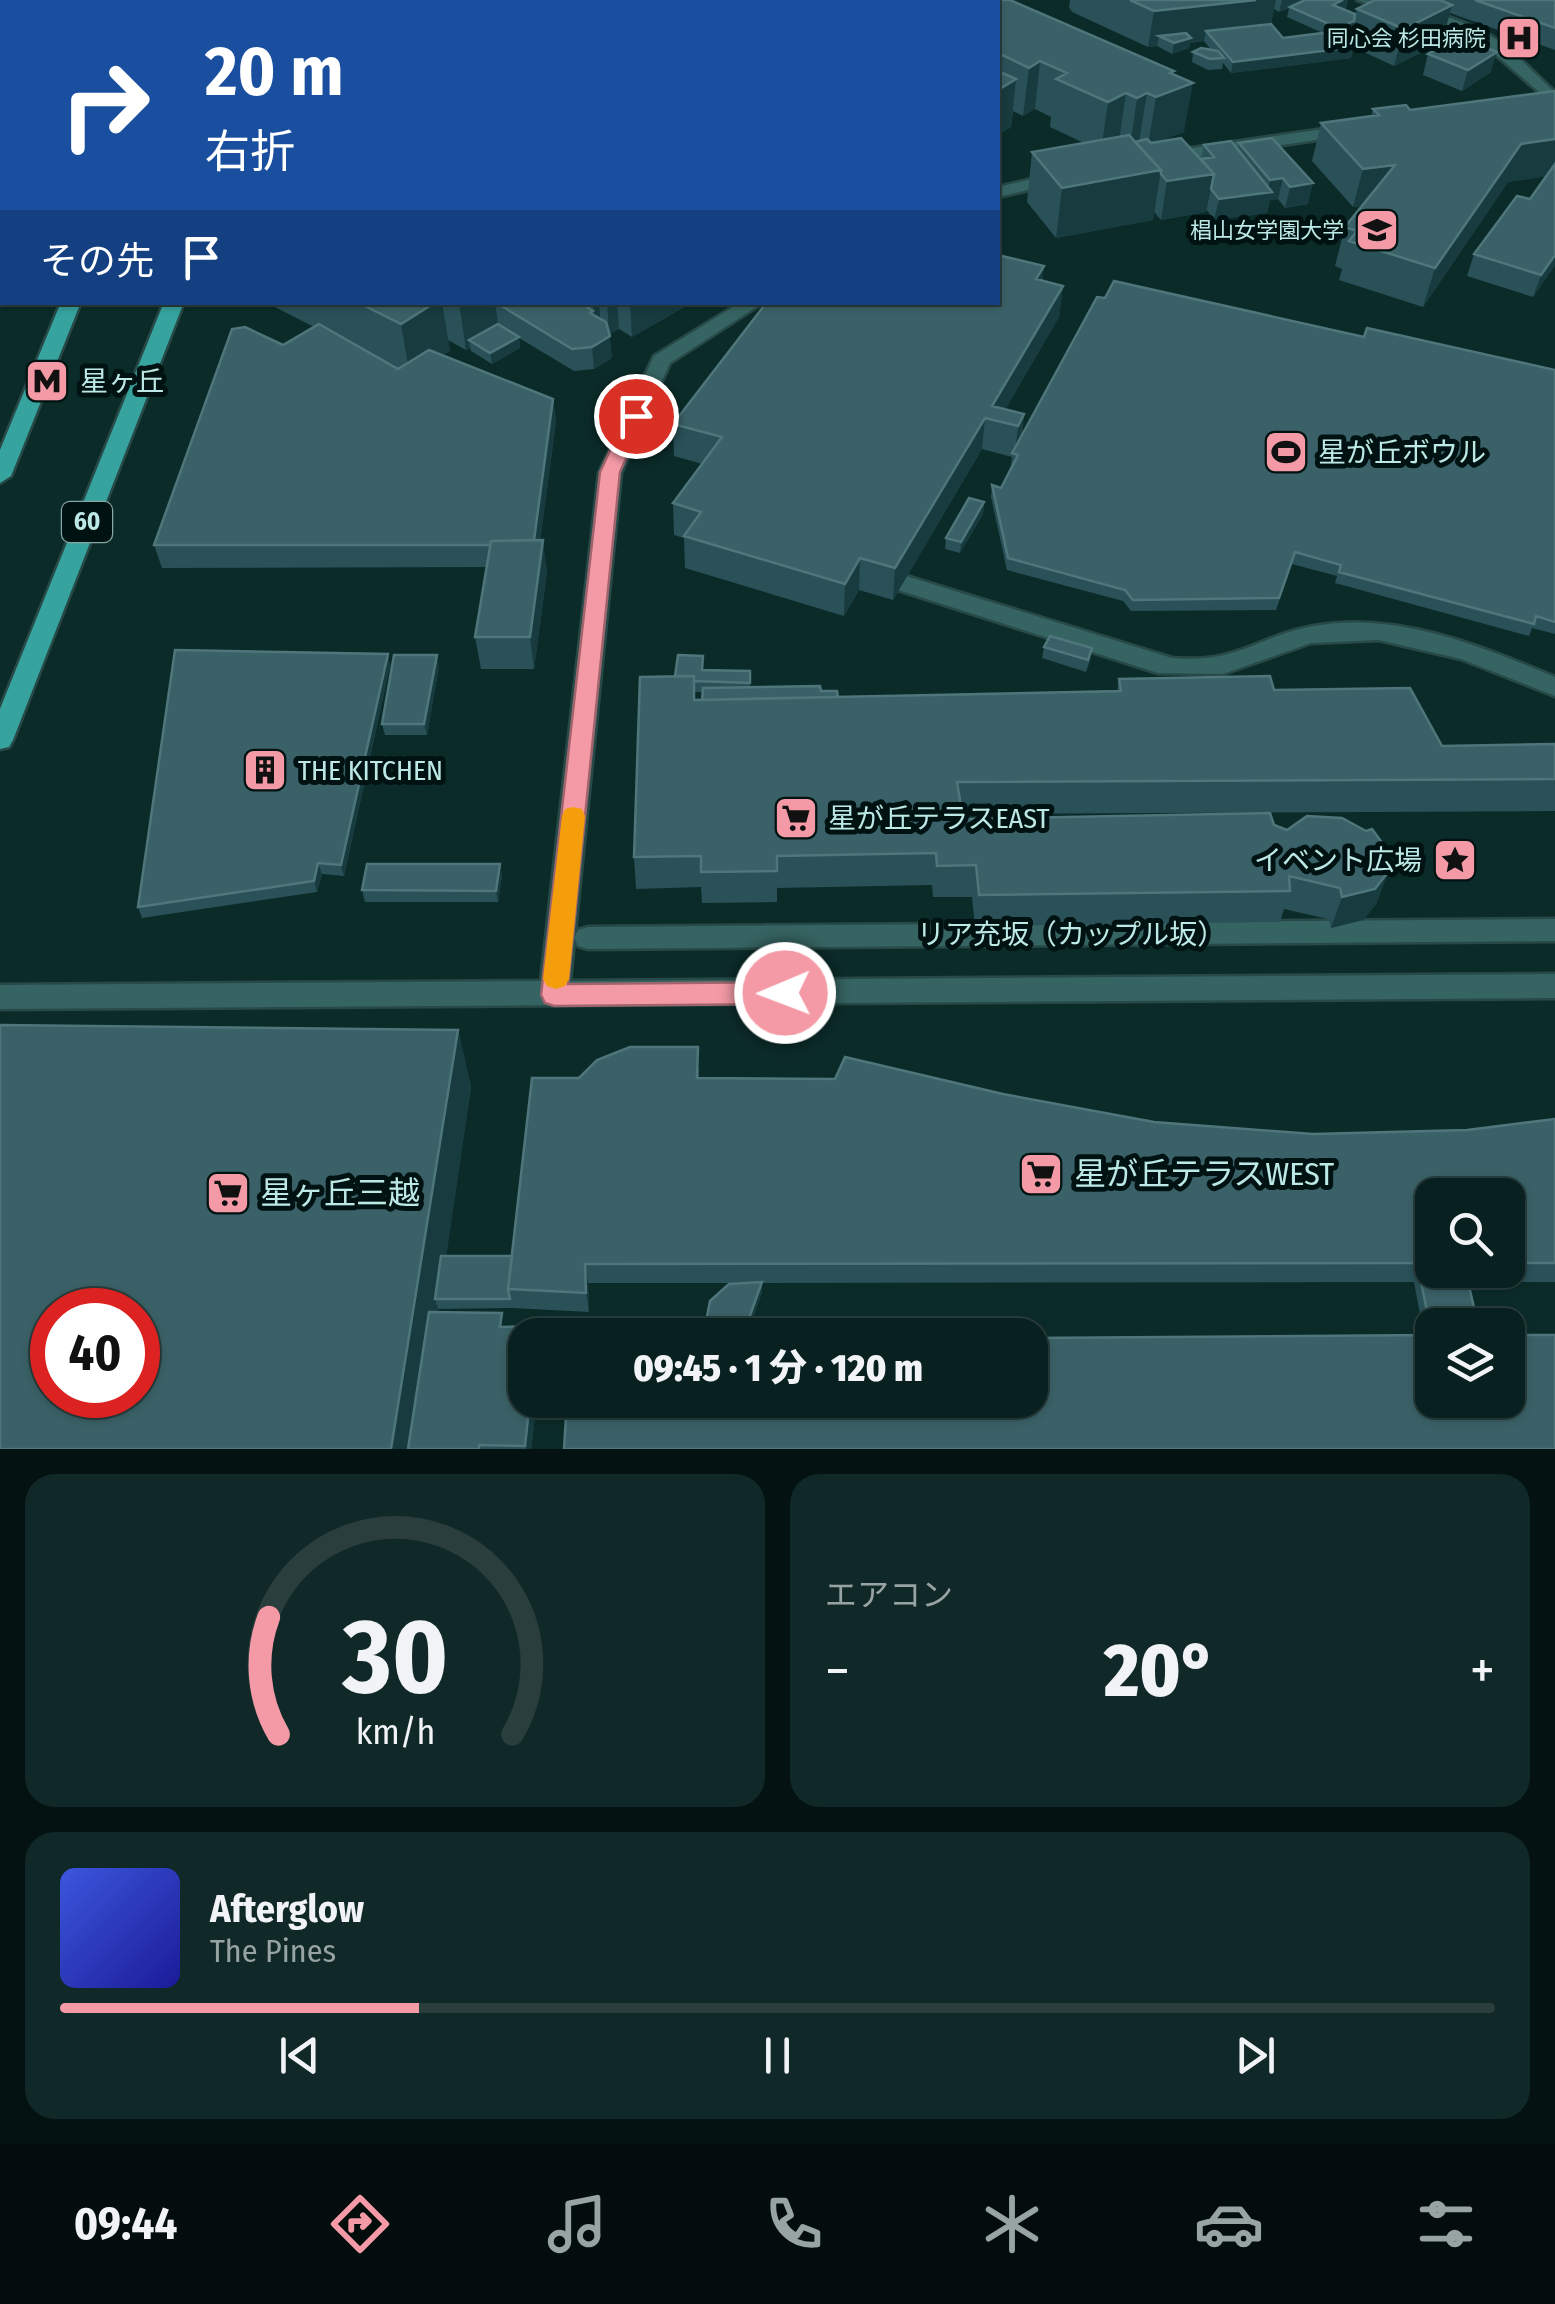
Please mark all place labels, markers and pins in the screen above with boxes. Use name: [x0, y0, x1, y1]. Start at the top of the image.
hospital icon: 同心会 杉田病院: [1496, 15, 1542, 61]
place label: 同心会 杉田病院: [1327, 25, 1486, 52]
school or university icon: 椙山女学園大学: [1354, 207, 1400, 253]
place label: 椙山女学園大学: [1190, 217, 1344, 244]
metro station icon: 星ヶ丘: [24, 358, 70, 404]
place label: 星ヶ丘: [80, 365, 164, 398]
pin: [594, 374, 679, 459]
sports icon: 星が丘ボウル: [1263, 429, 1309, 475]
place label: 星が丘ボウル: [1318, 436, 1486, 469]
building icon: THE KITCHEN: [242, 747, 288, 793]
place label: THE KITCHEN: [298, 754, 443, 787]
supermarket icon: 星が丘テラスEAST: [773, 795, 819, 841]
place label: 星が丘テラスEAST: [828, 802, 1050, 835]
place icon: イベント広場: [1432, 837, 1478, 883]
place label: イベント広場: [1254, 844, 1422, 877]
supermarket icon: 星が丘テラスWEST: [1018, 1151, 1064, 1197]
place label: 星が丘テラスWEST: [1074, 1155, 1334, 1193]
supermarket icon: 星ヶ丘三越: [205, 1170, 251, 1216]
place label: 星ヶ丘三越: [260, 1174, 420, 1212]

